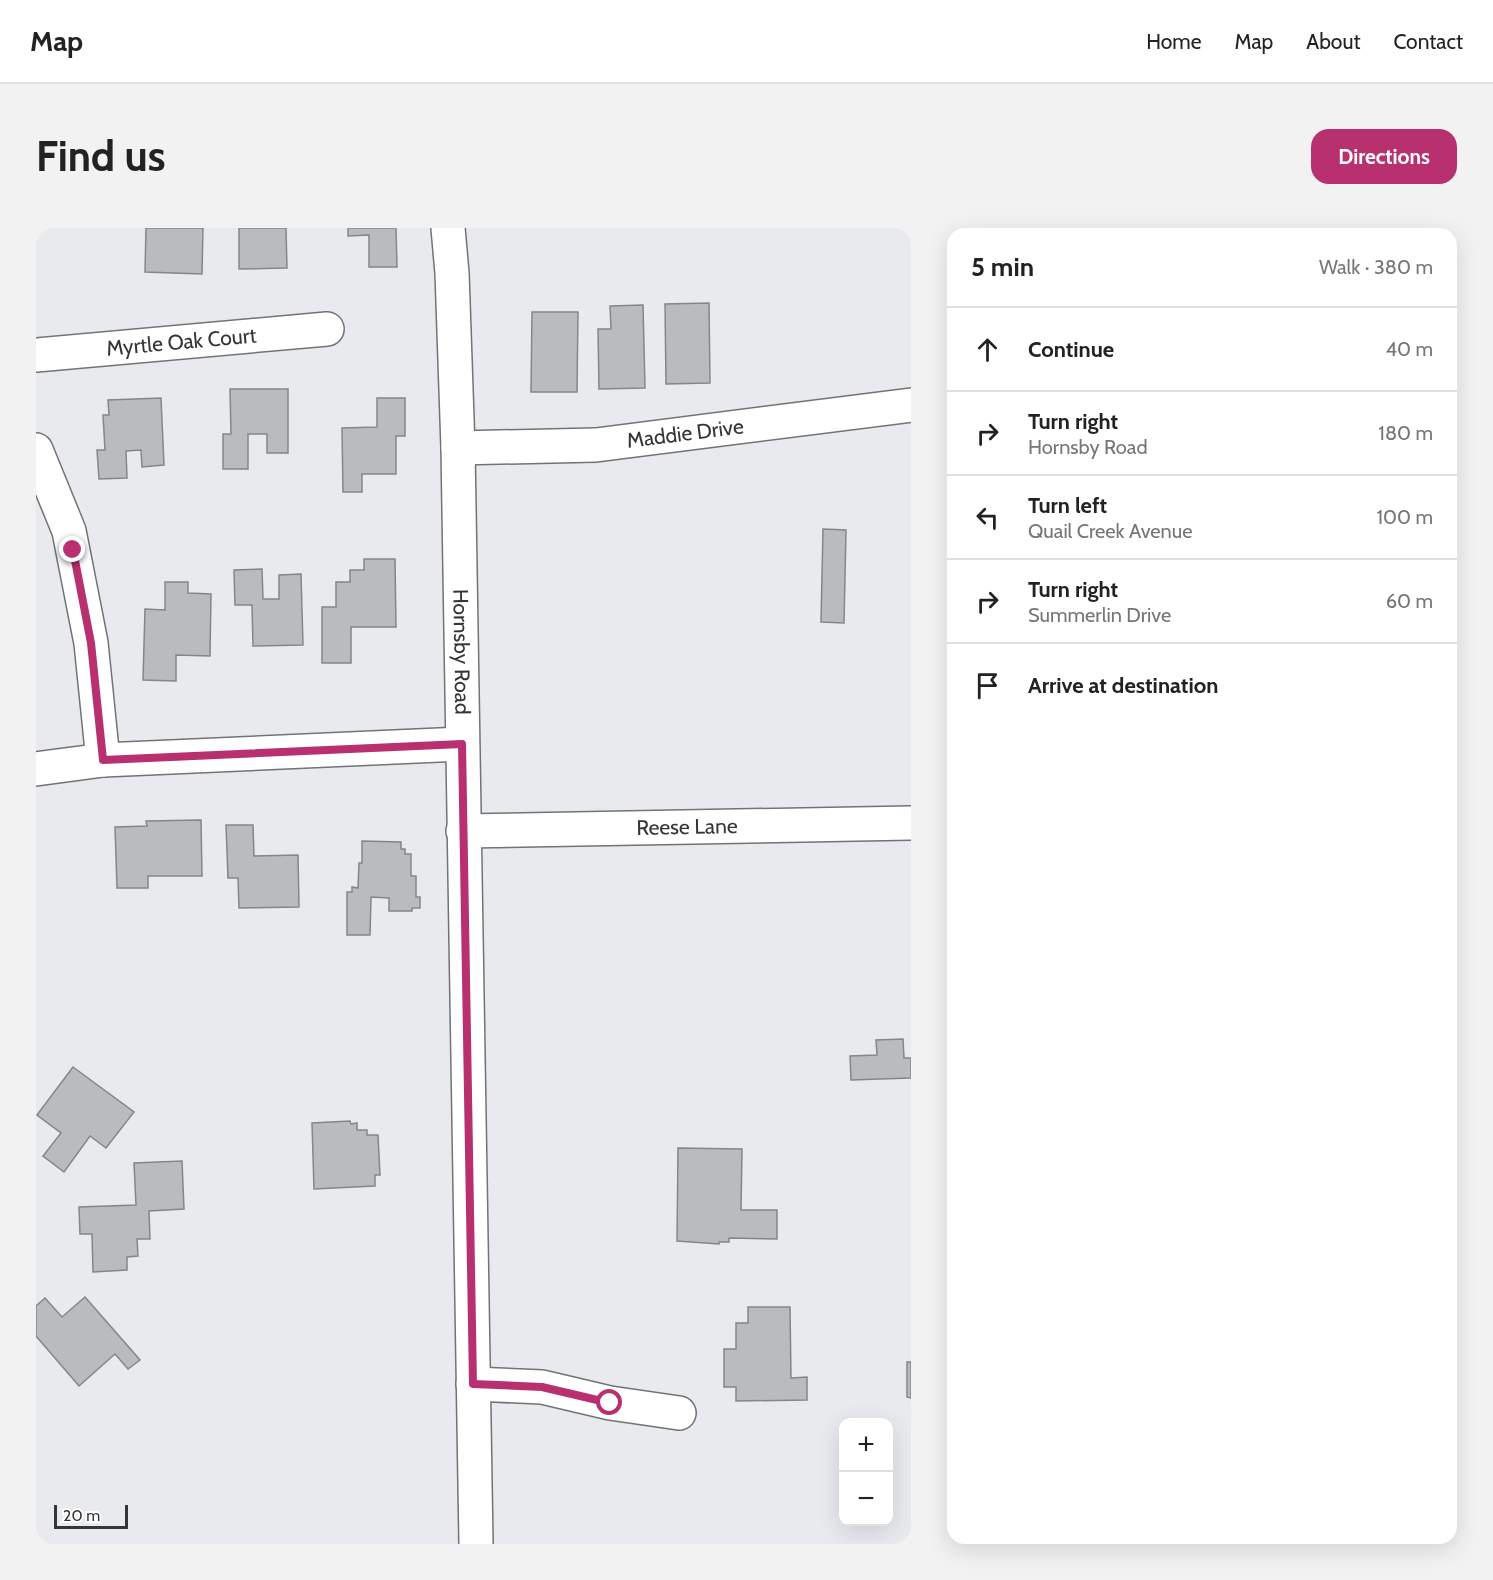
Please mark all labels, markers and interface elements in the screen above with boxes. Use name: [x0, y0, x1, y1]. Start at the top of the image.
text: Map: [30, 24, 83, 58]
text: Home: [1146, 29, 1202, 54]
text: Map: [1235, 29, 1273, 54]
text: About: [1306, 29, 1360, 54]
text: Contact: [1393, 29, 1463, 54]
button: Directions: [1311, 129, 1457, 184]
text: Find us: [36, 130, 165, 182]
text: 5 min: [971, 251, 1034, 283]
text: Walk · 380 m: [1319, 255, 1433, 279]
street label: Myrtle Oak Court: [105, 322, 257, 361]
icon: ahead: [971, 333, 1004, 366]
text: Continue: [1028, 336, 1114, 363]
text: 40 m: [1385, 337, 1433, 361]
text: Turn right: [1028, 408, 1118, 435]
street label: Maddie Drive: [625, 413, 745, 453]
icon: right: [971, 417, 1004, 450]
text: 180 m: [1378, 421, 1433, 445]
text: Hornsby Road: [1028, 435, 1147, 459]
text: Turn left: [1028, 492, 1107, 519]
icon: left: [971, 501, 1004, 534]
text: 100 m: [1377, 505, 1433, 529]
text: Quail Creek Avenue: [1028, 519, 1192, 543]
route end: [59, 536, 85, 562]
text: Turn right: [1028, 576, 1118, 603]
icon: right: [971, 585, 1004, 618]
street label: Hornsby Road: [448, 589, 475, 715]
text: 60 m: [1386, 589, 1433, 613]
text: Summerlin Drive: [1028, 603, 1171, 627]
icon: arrive: [971, 669, 1004, 702]
text: Arrive at destination: [1028, 672, 1218, 699]
street label: Reese Lane: [636, 813, 738, 840]
route start: [596, 1389, 622, 1415]
map controls: [839, 1418, 893, 1526]
button: +: [839, 1418, 893, 1472]
button: −: [839, 1472, 893, 1526]
scale bar: [54, 1502, 128, 1530]
text: 20 m: [63, 1506, 100, 1525]

